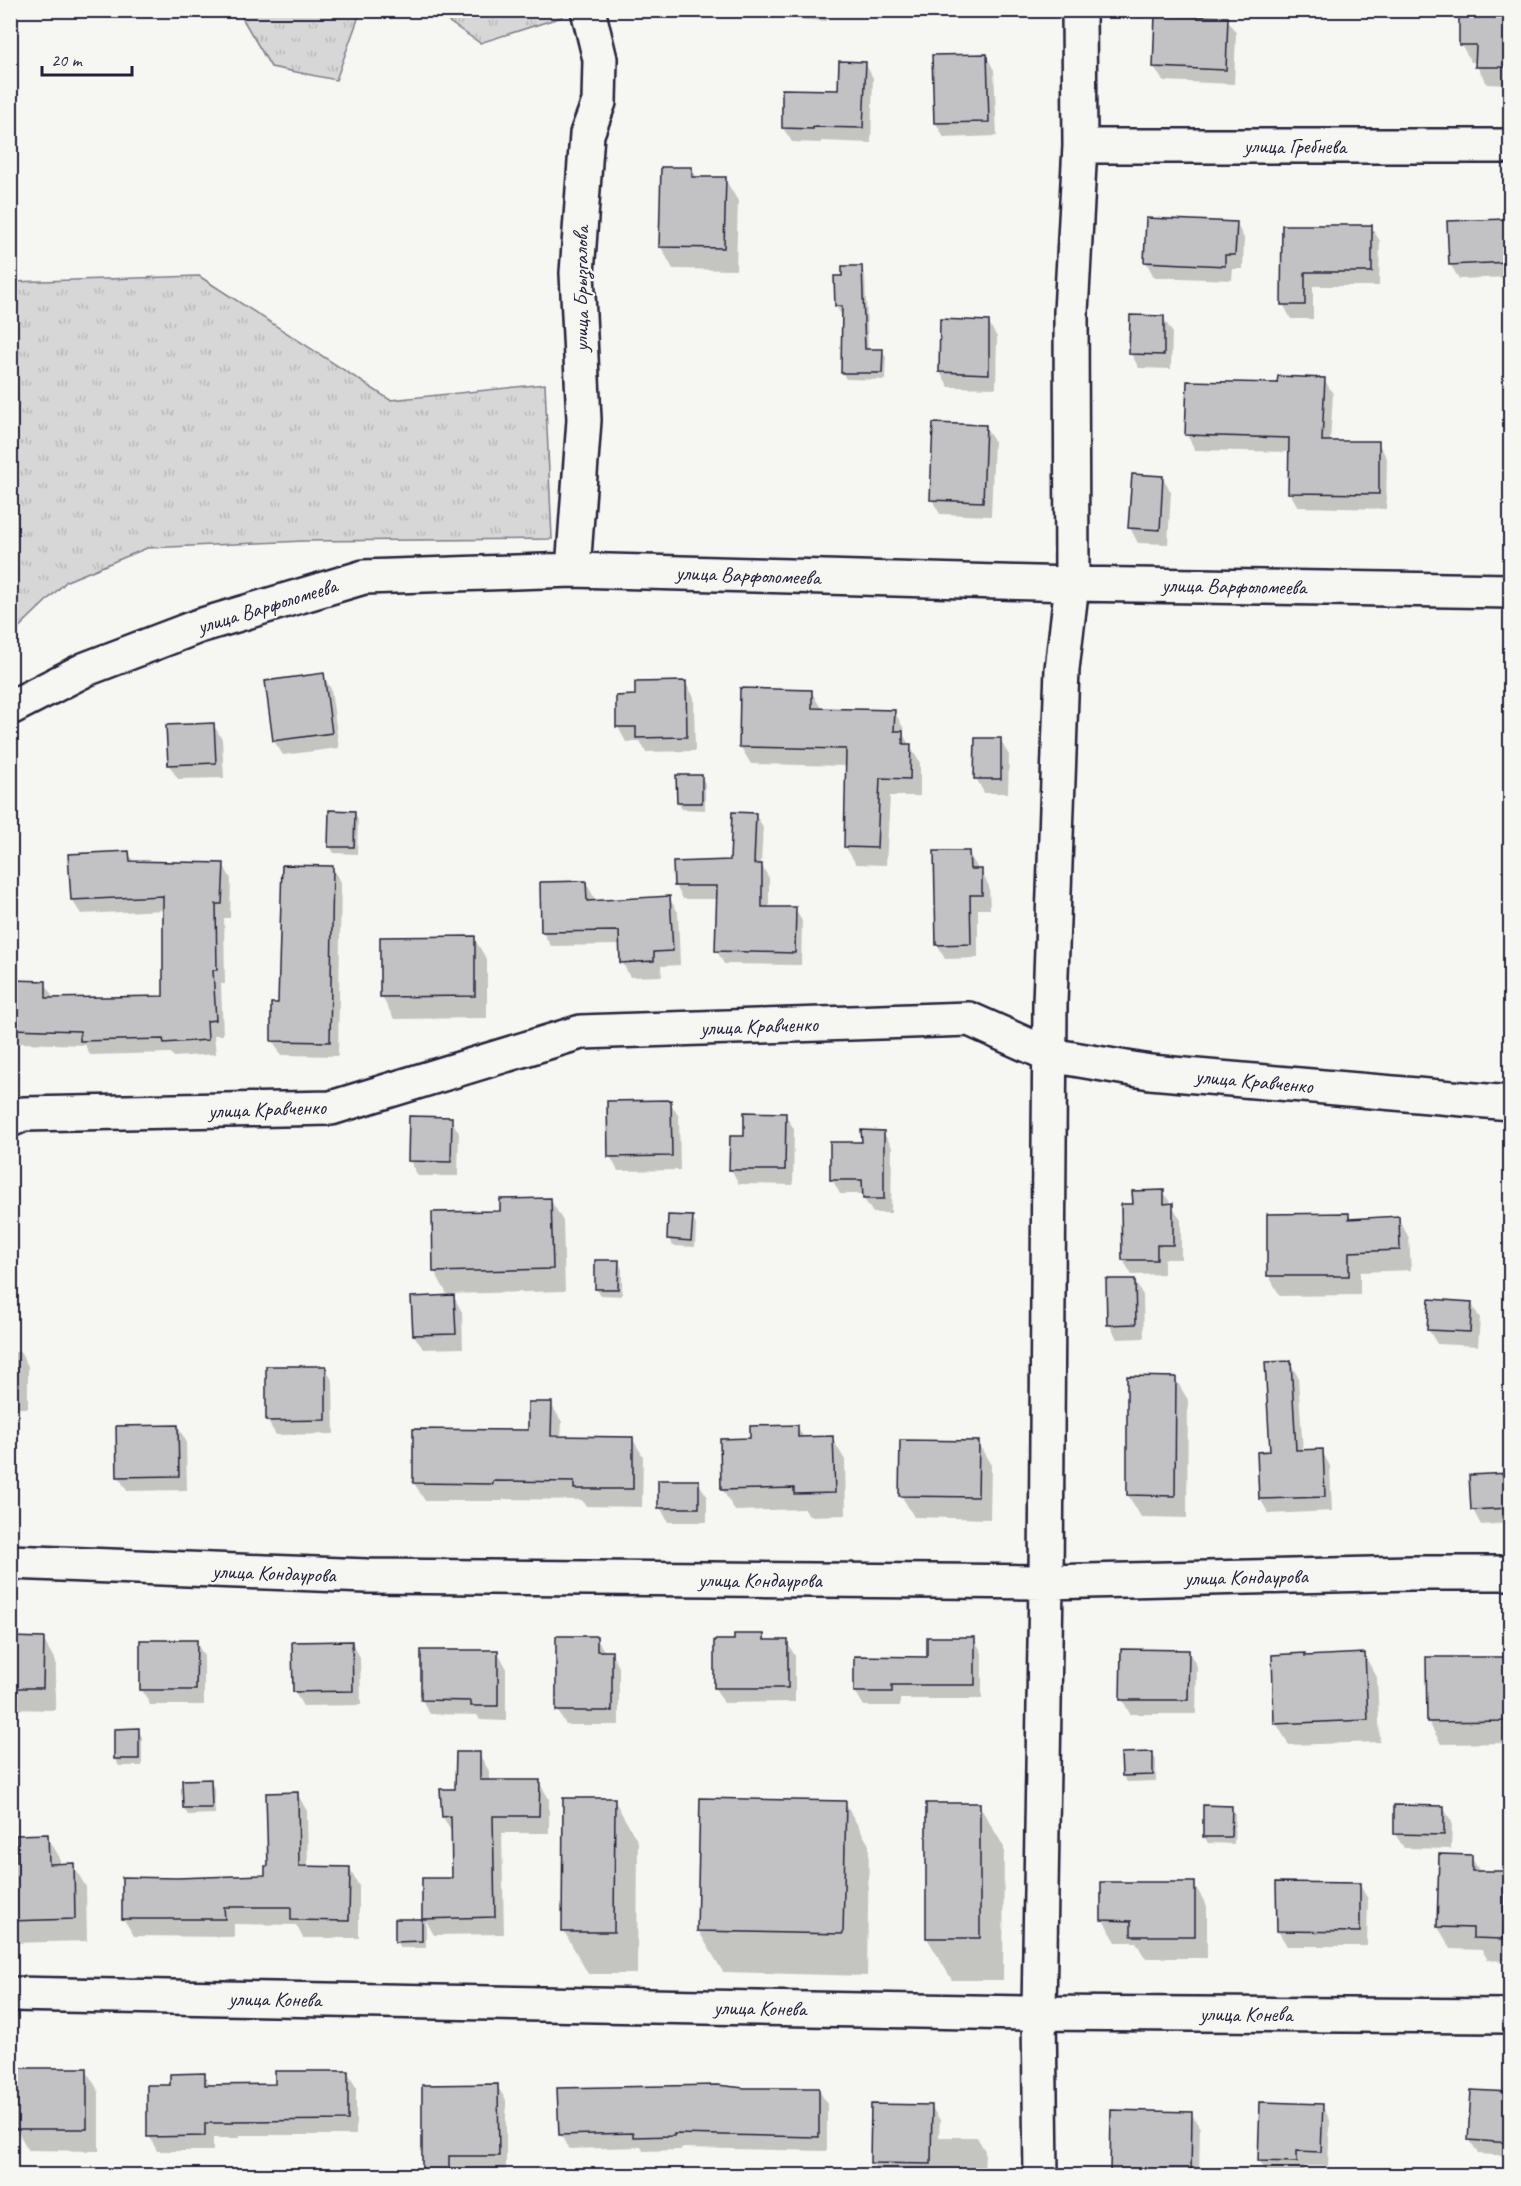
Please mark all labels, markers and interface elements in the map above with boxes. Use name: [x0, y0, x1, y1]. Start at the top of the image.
scale bar: [42, 39, 132, 77]
text: 20 m: [51, 49, 84, 71]
street label: улица Гребнева: [1242, 133, 1349, 159]
street label: улица Брызгалова: [568, 224, 595, 354]
street label: улица Варфоломеева: [673, 559, 823, 591]
street label: улица Варфоломеева: [192, 572, 342, 640]
street label: улица Варфоломеева: [1159, 572, 1309, 600]
street label: улица Кравченко: [698, 1011, 820, 1041]
street label: улица Кравченко: [1192, 1063, 1315, 1099]
street label: улица Кравченко: [206, 1094, 328, 1124]
street label: улица Кондаурова: [210, 1558, 338, 1588]
street label: улица Кондаурова: [1182, 1563, 1310, 1591]
street label: улица Кондаурова: [696, 1567, 823, 1593]
street label: улица Конева: [226, 1985, 324, 2013]
street label: улица Конева: [711, 1994, 809, 2022]
street label: улица Конева: [1198, 2001, 1295, 2027]

